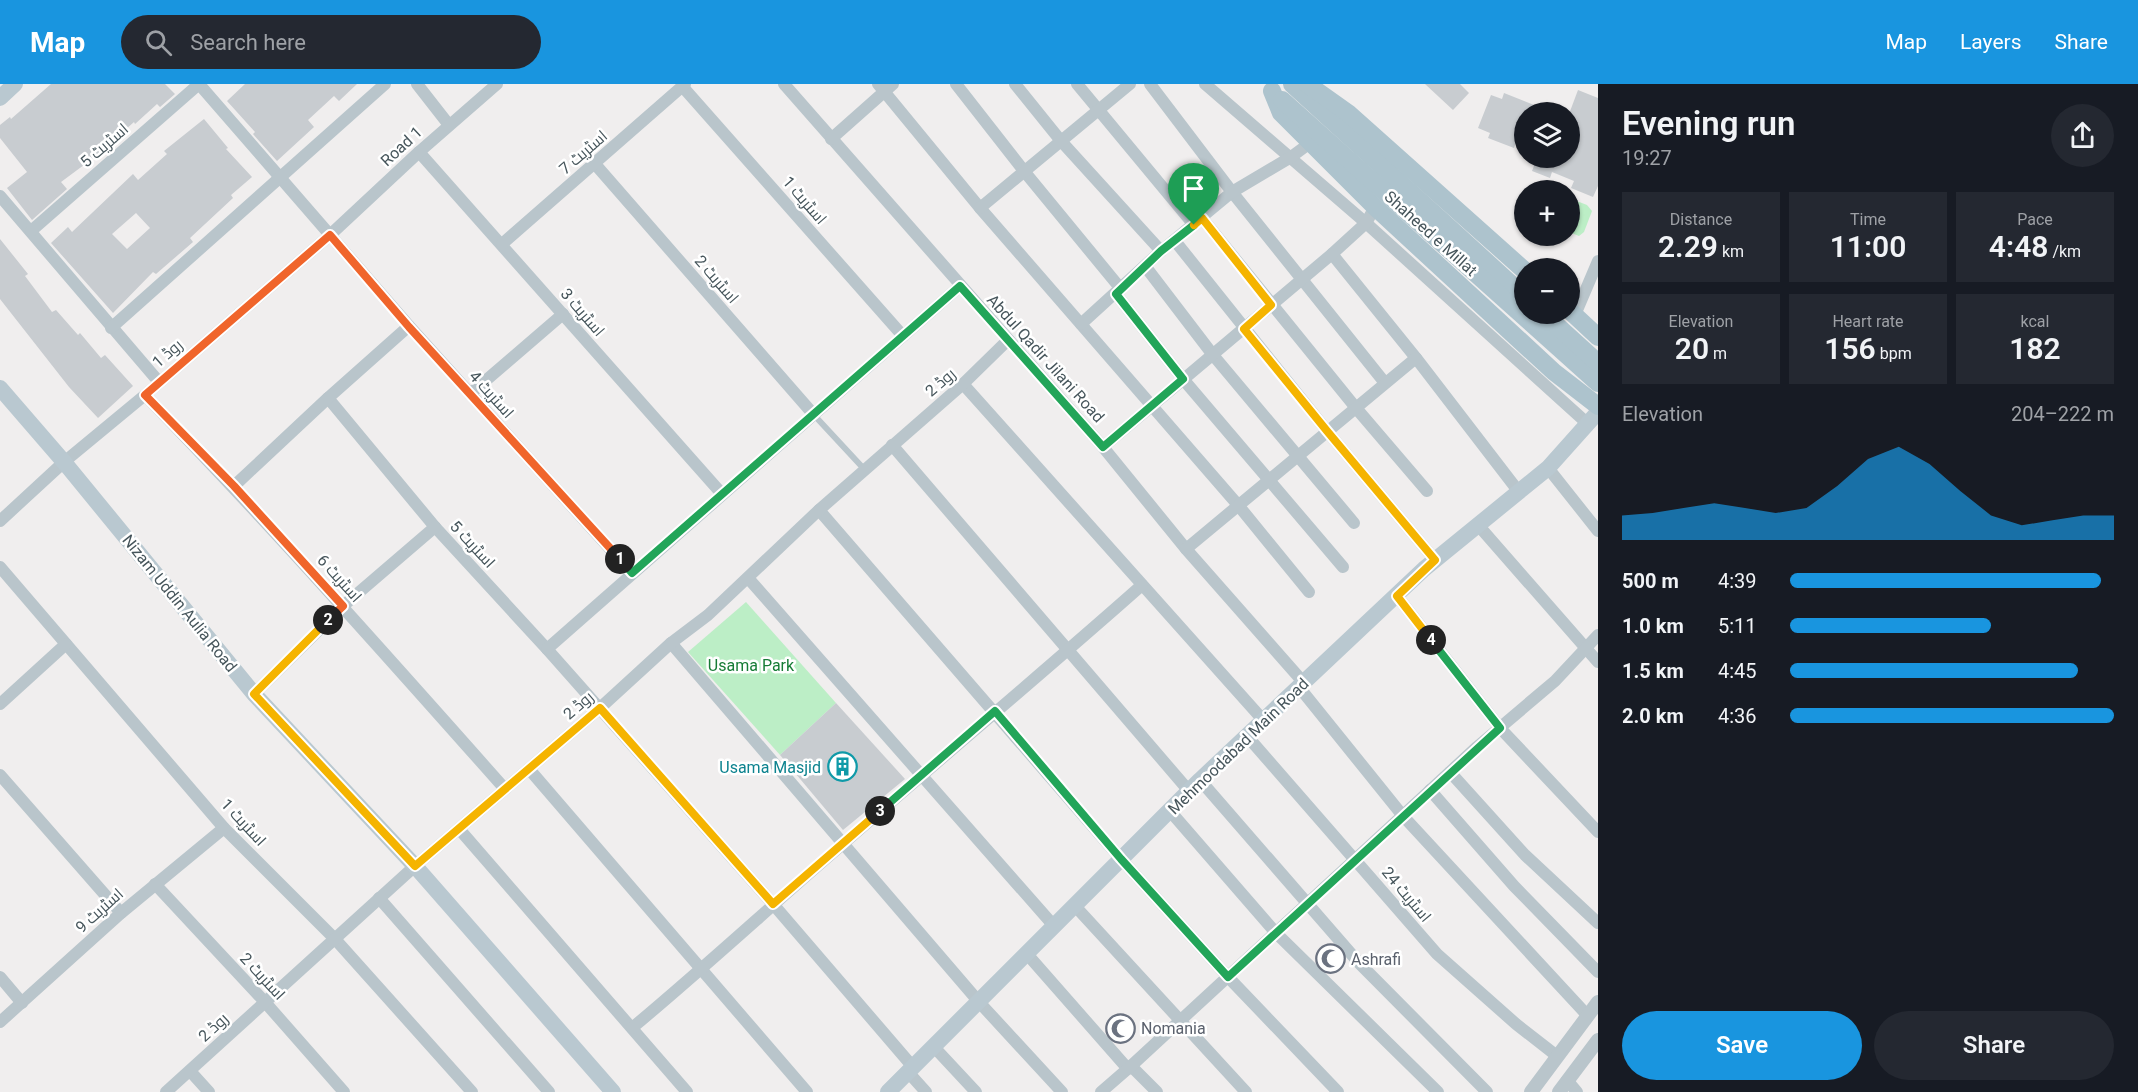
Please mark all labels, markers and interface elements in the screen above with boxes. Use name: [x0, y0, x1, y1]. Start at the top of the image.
search box: [121, 15, 541, 69]
text: Map: [30, 26, 85, 59]
icon: search: [142, 26, 175, 59]
text: Search here: [190, 30, 306, 55]
text: Map: [1885, 30, 1927, 54]
text: Layers: [1960, 30, 2021, 54]
text: Share: [2054, 30, 2108, 54]
map controls: [1514, 102, 1580, 324]
button: layers: [1514, 102, 1580, 168]
text: Evening run: [1622, 104, 1795, 143]
button: share: [2051, 104, 2114, 167]
street label: اسٹریٹ 5: [76, 119, 132, 171]
street label: Road 1: [377, 122, 426, 170]
street label: اسٹریٹ 7: [555, 126, 611, 178]
text: 19:27: [1622, 146, 1672, 170]
pin: [1168, 163, 1219, 225]
street label: اسٹریٹ 1: [779, 172, 831, 228]
icon: arrive: [1177, 172, 1210, 205]
button: +: [1514, 180, 1580, 246]
street label: Shaheed e Millat: [1381, 187, 1481, 280]
text: Distance: [1670, 210, 1732, 229]
text: Time: [1850, 210, 1886, 229]
text: Pace: [2017, 210, 2053, 229]
text: 2.29: [1658, 229, 1718, 264]
text: 11:00: [1830, 229, 1906, 264]
text: 4:48: [1989, 229, 2048, 264]
text: km: [1718, 242, 1744, 261]
text: /km: [2048, 242, 2081, 261]
street label: اسٹریٹ 2: [691, 251, 743, 307]
button: −: [1514, 258, 1580, 324]
street label: اسٹریٹ 3: [557, 284, 609, 340]
street label: Abdul Qadir Jilani Road: [983, 290, 1108, 426]
text: Elevation: [1669, 312, 1733, 331]
text: Heart rate: [1832, 312, 1904, 331]
text: kcal: [2021, 312, 2049, 331]
text: 20: [1675, 331, 1709, 366]
text: 156: [1824, 331, 1876, 366]
text: 182: [2009, 331, 2061, 366]
street label: روڈ 1: [148, 335, 186, 372]
text: m: [1709, 344, 1727, 363]
text: bpm: [1876, 344, 1912, 363]
street label: روڈ 2: [921, 364, 959, 401]
street label: اسٹریٹ 4: [465, 367, 518, 422]
text: Elevation: [1622, 402, 1703, 426]
text: 204–222 m: [2011, 402, 2114, 426]
street label: اسٹریٹ 5: [446, 517, 499, 572]
street label: Nizam Uddin Aulia Road: [118, 531, 241, 676]
pin: 1: [605, 544, 635, 574]
text: 1: [615, 549, 625, 568]
street label: اسٹریٹ 6: [313, 551, 366, 606]
text: 500 m: [1622, 569, 1679, 593]
text: 4:39: [1718, 569, 1757, 593]
pin: 2: [313, 605, 343, 635]
text: 2: [323, 610, 333, 629]
text: 1.0 km: [1622, 614, 1684, 638]
text: 5:11: [1718, 614, 1757, 638]
pin: 4: [1416, 625, 1446, 655]
text: 4: [1426, 630, 1436, 649]
park label: Usama Park: [708, 656, 795, 675]
text: 1.5 km: [1622, 659, 1684, 683]
text: 4:45: [1718, 659, 1757, 683]
street label: Mehmoodabad Main Road: [1164, 674, 1313, 819]
street label: روڈ 2: [559, 687, 597, 724]
text: 2.0 km: [1622, 704, 1684, 728]
text: 4:36: [1718, 704, 1757, 728]
building icon: Usama Masjid: [826, 751, 858, 783]
place label: Usama Masjid: [719, 758, 821, 777]
street label: اسٹریٹ 1: [217, 795, 270, 850]
pin: 3: [865, 796, 895, 826]
text: 3: [875, 801, 885, 820]
street label: اسٹریٹ 24: [1378, 863, 1435, 926]
street label: اسٹریٹ 9: [72, 884, 127, 937]
mosque icon: Ashrafi: [1314, 943, 1346, 975]
street label: اسٹریٹ 2: [236, 949, 289, 1004]
place label: Ashrafi: [1351, 950, 1401, 969]
street label: روڈ 2: [195, 1009, 232, 1046]
button: Save: [1622, 1011, 1862, 1080]
button: Share: [1874, 1011, 2114, 1080]
mosque icon: Nomania: [1104, 1012, 1136, 1044]
place label: Nomania: [1141, 1019, 1206, 1038]

